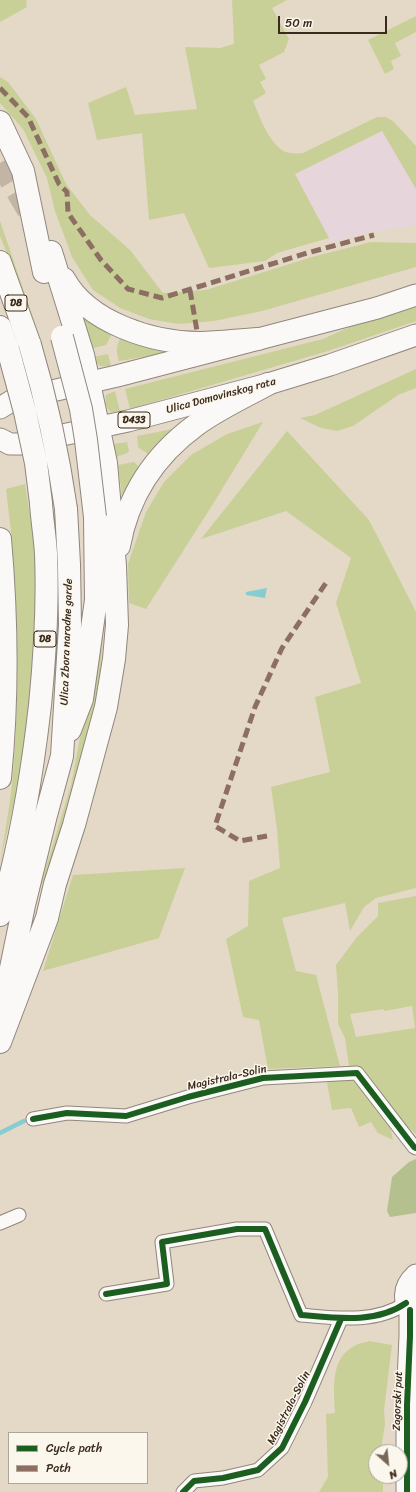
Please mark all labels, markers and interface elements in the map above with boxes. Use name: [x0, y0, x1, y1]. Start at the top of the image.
scale bar: [280, 8, 389, 34]
text: 50 m: [285, 12, 312, 34]
road number: D8: [5, 295, 27, 311]
street label: Ulica Domovinskog rata: [165, 375, 277, 417]
road number: D433: [118, 412, 150, 428]
street label: Ulica Zbora narodne garde: [58, 578, 76, 706]
road number: D8: [34, 631, 56, 647]
street label: Magistrala-Solin: [186, 1062, 268, 1094]
street label: Magistrala-Solin: [265, 1369, 313, 1447]
street label: Zagorski put: [390, 1371, 406, 1431]
legend: [8, 1432, 148, 1484]
text: Cycle path: [46, 1437, 102, 1459]
north arrow: [368, 1444, 408, 1484]
text: Path: [46, 1457, 71, 1479]
text: N: [386, 1464, 401, 1484]

